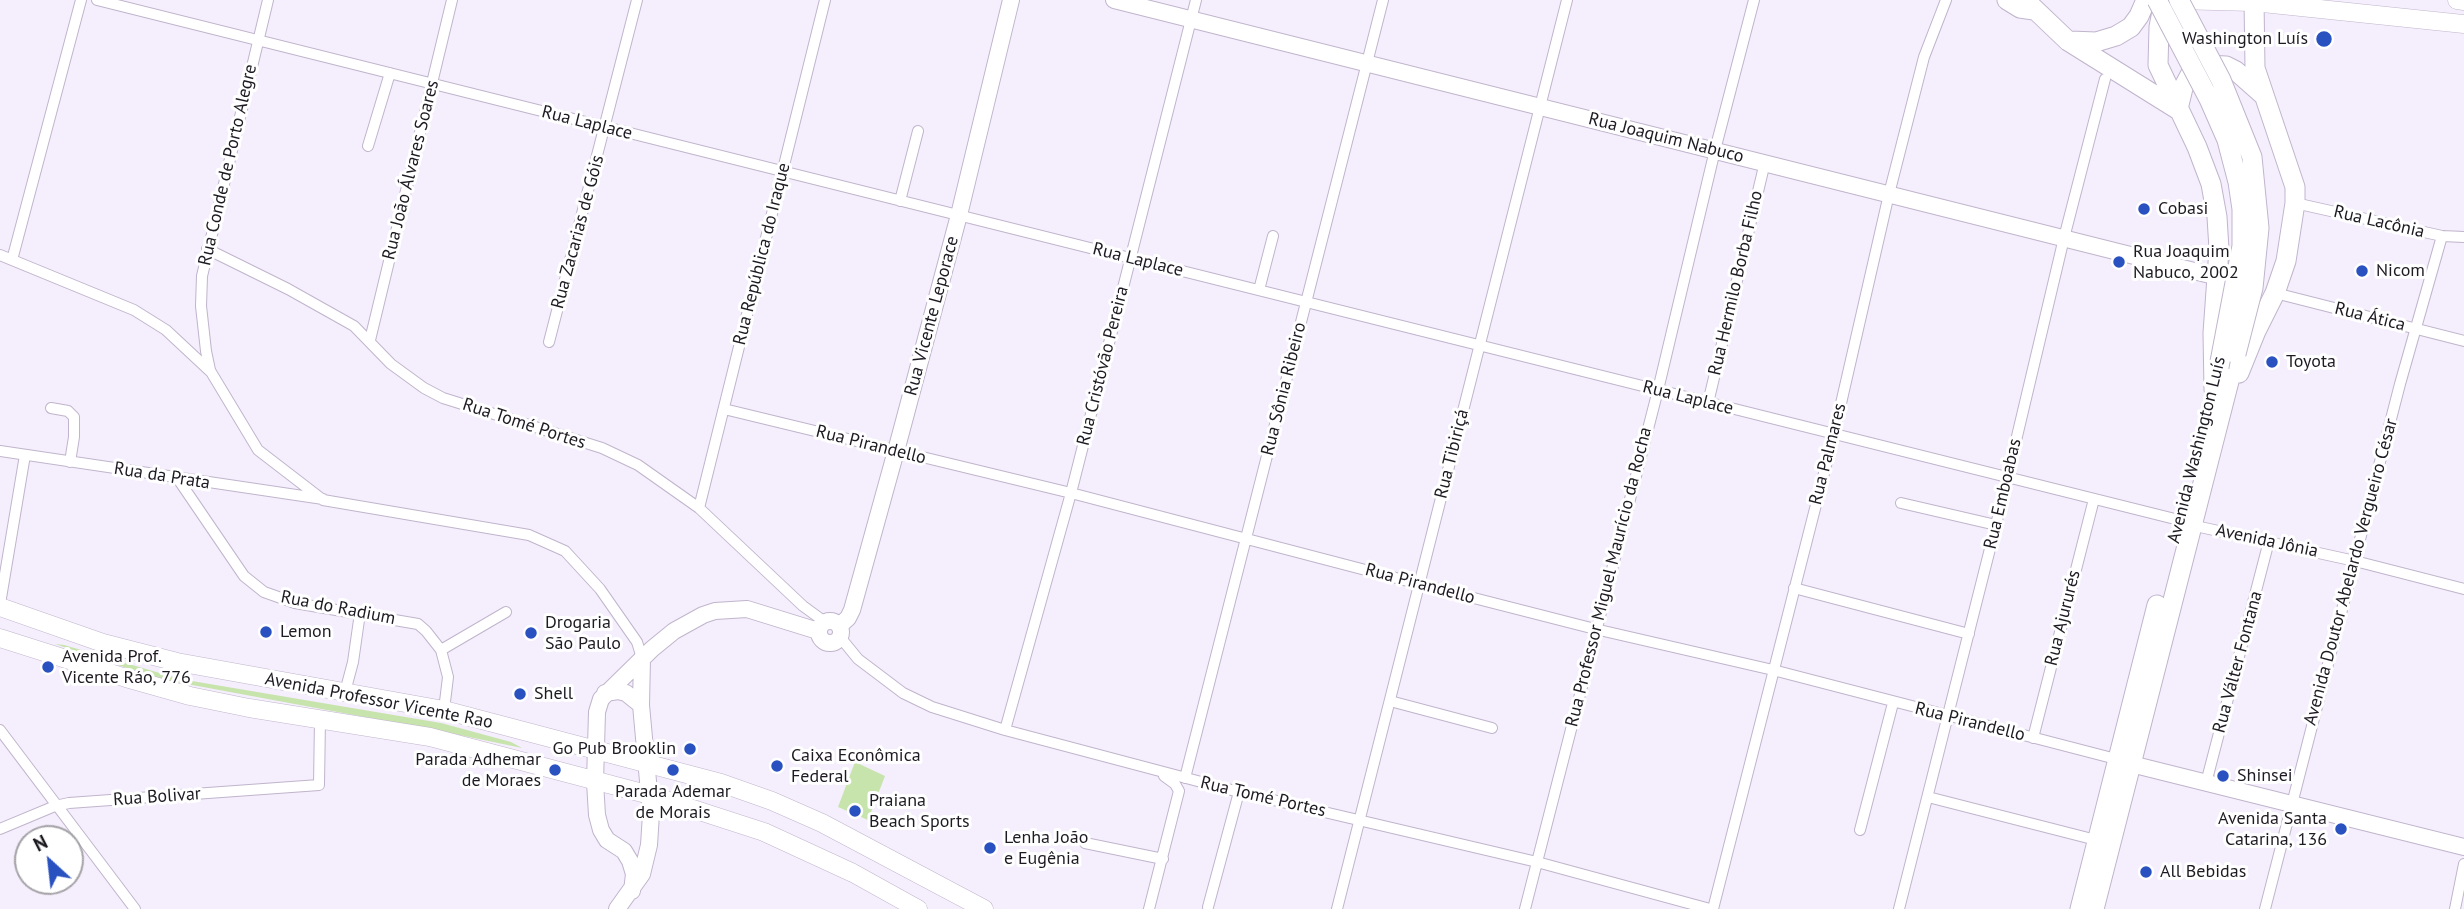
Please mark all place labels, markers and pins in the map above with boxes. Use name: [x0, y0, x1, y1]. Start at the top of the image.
place label: Washington Luís: [2182, 28, 2308, 50]
marker: Washington Luís: [2314, 29, 2334, 49]
place label: Cobasi: [2158, 198, 2208, 220]
marker: Cobasi: [2136, 201, 2152, 217]
place label: Rua Joaquim Nabuco, 2002: [2133, 241, 2239, 284]
marker: Rua Joaquim Nabuco, 2002: [2111, 254, 2127, 270]
place label: Nicom: [2376, 260, 2425, 282]
marker: Nicom: [2354, 263, 2370, 279]
place label: Toyota: [2286, 351, 2336, 373]
marker: Toyota: [2264, 354, 2280, 370]
place label: Drogaria São Paulo: [545, 612, 621, 654]
place label: Lemon: [280, 621, 331, 643]
marker: Lemon: [258, 624, 274, 640]
marker: Drogaria São Paulo: [523, 625, 539, 641]
place label: Avenida Prof. Vicente Ráo, 776: [62, 646, 191, 688]
marker: Avenida Prof. Vicente Ráo, 776: [40, 659, 56, 675]
place label: Shell: [534, 683, 573, 705]
marker: Shell: [512, 686, 528, 702]
place label: Go Pub Brooklin: [552, 738, 676, 760]
marker: Go Pub Brooklin: [682, 741, 698, 757]
place label: Caixa Econômica Federal: [791, 745, 921, 788]
place label: Parada Adhemar de Moraes: [415, 749, 541, 792]
marker: Caixa Econômica Federal: [769, 758, 785, 774]
marker: Parada Adhemar de Moraes: [547, 762, 563, 778]
marker: Parada Ademar de Morais: [665, 762, 681, 778]
place label: Shinsei: [2237, 765, 2293, 787]
marker: Shinsei: [2215, 768, 2231, 784]
place label: Parada Ademar de Morais: [615, 781, 731, 824]
place label: Praiana Beach Sports: [869, 790, 970, 832]
marker: Praiana Beach Sports: [847, 803, 863, 819]
place label: Avenida Santa Catarina, 136: [2218, 808, 2327, 850]
marker: Avenida Santa Catarina, 136: [2333, 821, 2349, 837]
place label: Lenha João e Eugênia: [1004, 827, 1088, 870]
marker: Lenha João e Eugênia: [982, 840, 998, 856]
place label: All Bebidas: [2160, 861, 2246, 883]
marker: All Bebidas: [2138, 864, 2154, 880]

